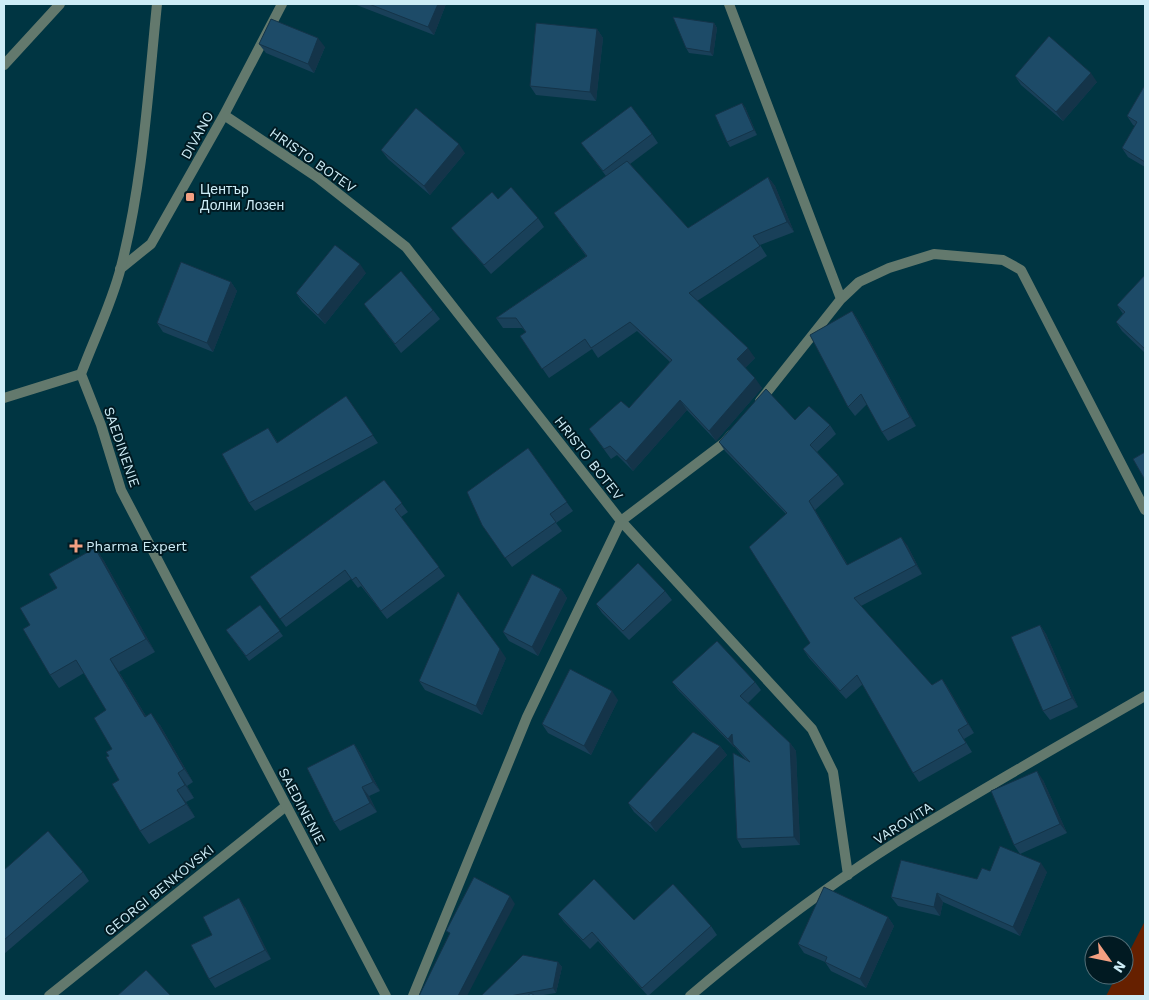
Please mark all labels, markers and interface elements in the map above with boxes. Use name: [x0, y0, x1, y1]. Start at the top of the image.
street label: DIVANO: [177, 108, 217, 162]
street label: HRISTO BOTEV: [267, 124, 359, 196]
place label: Център Долни Лозен: [200, 181, 284, 213]
marker: Център Долни Лозен: [184, 191, 196, 203]
street label: SAEDINENIE: [101, 405, 143, 489]
street label: HRISTO BOTEV: [551, 413, 627, 503]
place label: Pharma Expert: [86, 538, 187, 554]
marker: Pharma Expert: [70, 540, 82, 552]
street label: SAEDINENIE: [275, 765, 329, 847]
street label: VAROVITA: [871, 799, 935, 847]
street label: GEORGI BENKOVSKI: [101, 841, 217, 939]
north arrow: [1084, 935, 1134, 985]
text: N: [1110, 958, 1129, 976]

